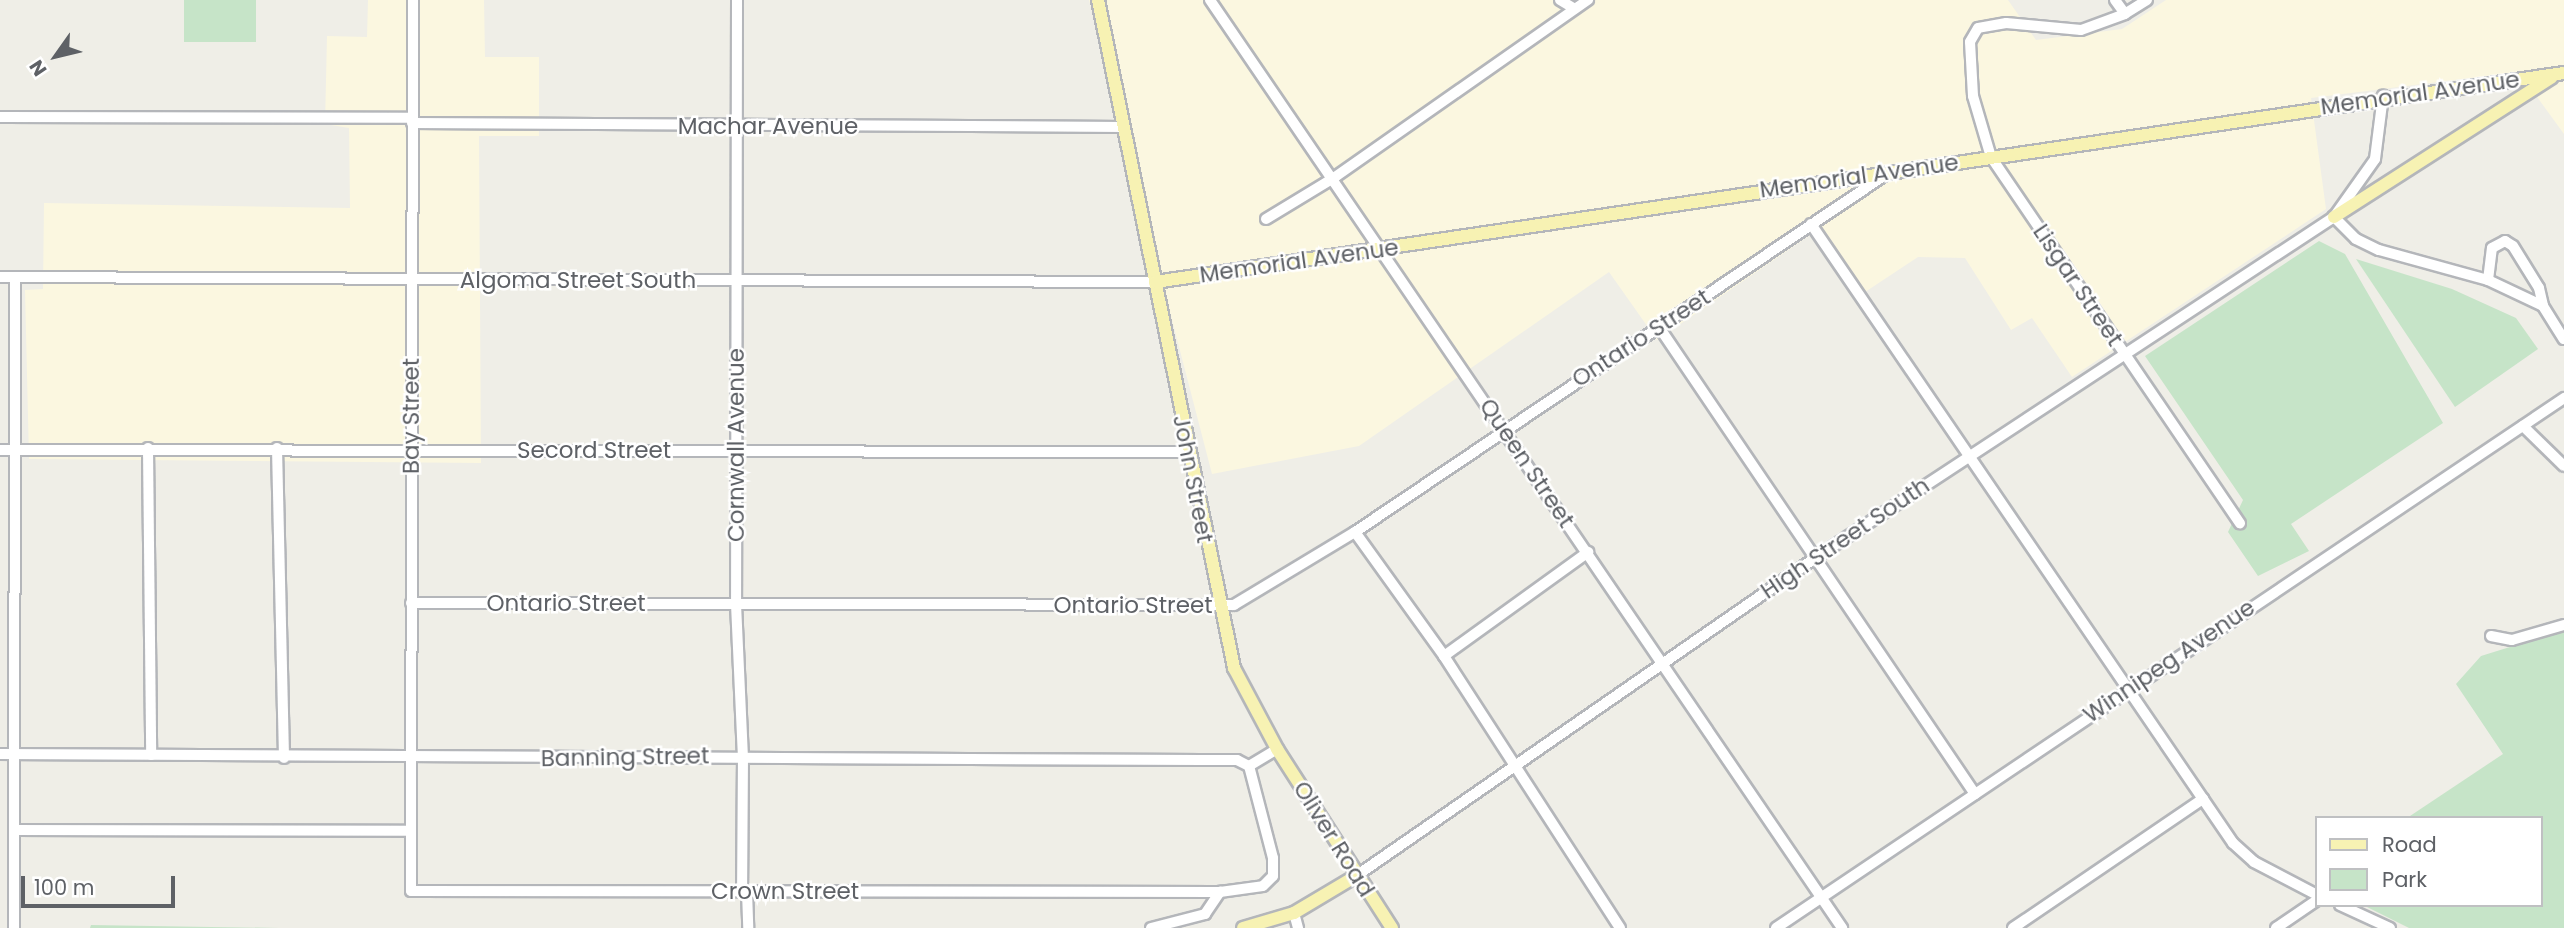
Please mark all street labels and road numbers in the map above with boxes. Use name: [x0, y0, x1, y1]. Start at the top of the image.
street label: Memorial Avenue: [2319, 65, 2521, 121]
street label: Machar Avenue: [678, 112, 858, 140]
street label: Memorial Avenue: [1758, 148, 1960, 204]
street label: Lisgar Street: [2027, 219, 2129, 351]
street label: Memorial Avenue: [1198, 233, 1400, 289]
street label: Algoma Street South: [460, 266, 696, 294]
street label: Ontario Street: [1567, 283, 1715, 393]
street label: Cornwall Avenue: [722, 348, 750, 542]
street label: Bay Street: [397, 358, 425, 474]
street label: Queen Street: [1474, 393, 1580, 533]
street label: John Street: [1167, 413, 1219, 545]
street label: Secord Street: [517, 436, 671, 464]
street label: High Street South: [1755, 471, 1935, 605]
street label: Ontario Street: [486, 589, 646, 617]
street label: Ontario Street: [1053, 591, 1213, 619]
street label: Winnipeg Avenue: [2078, 593, 2260, 729]
street label: Banning Street: [541, 742, 709, 772]
street label: Oliver Road: [1288, 776, 1380, 902]
street label: Crown Street: [711, 877, 859, 905]

